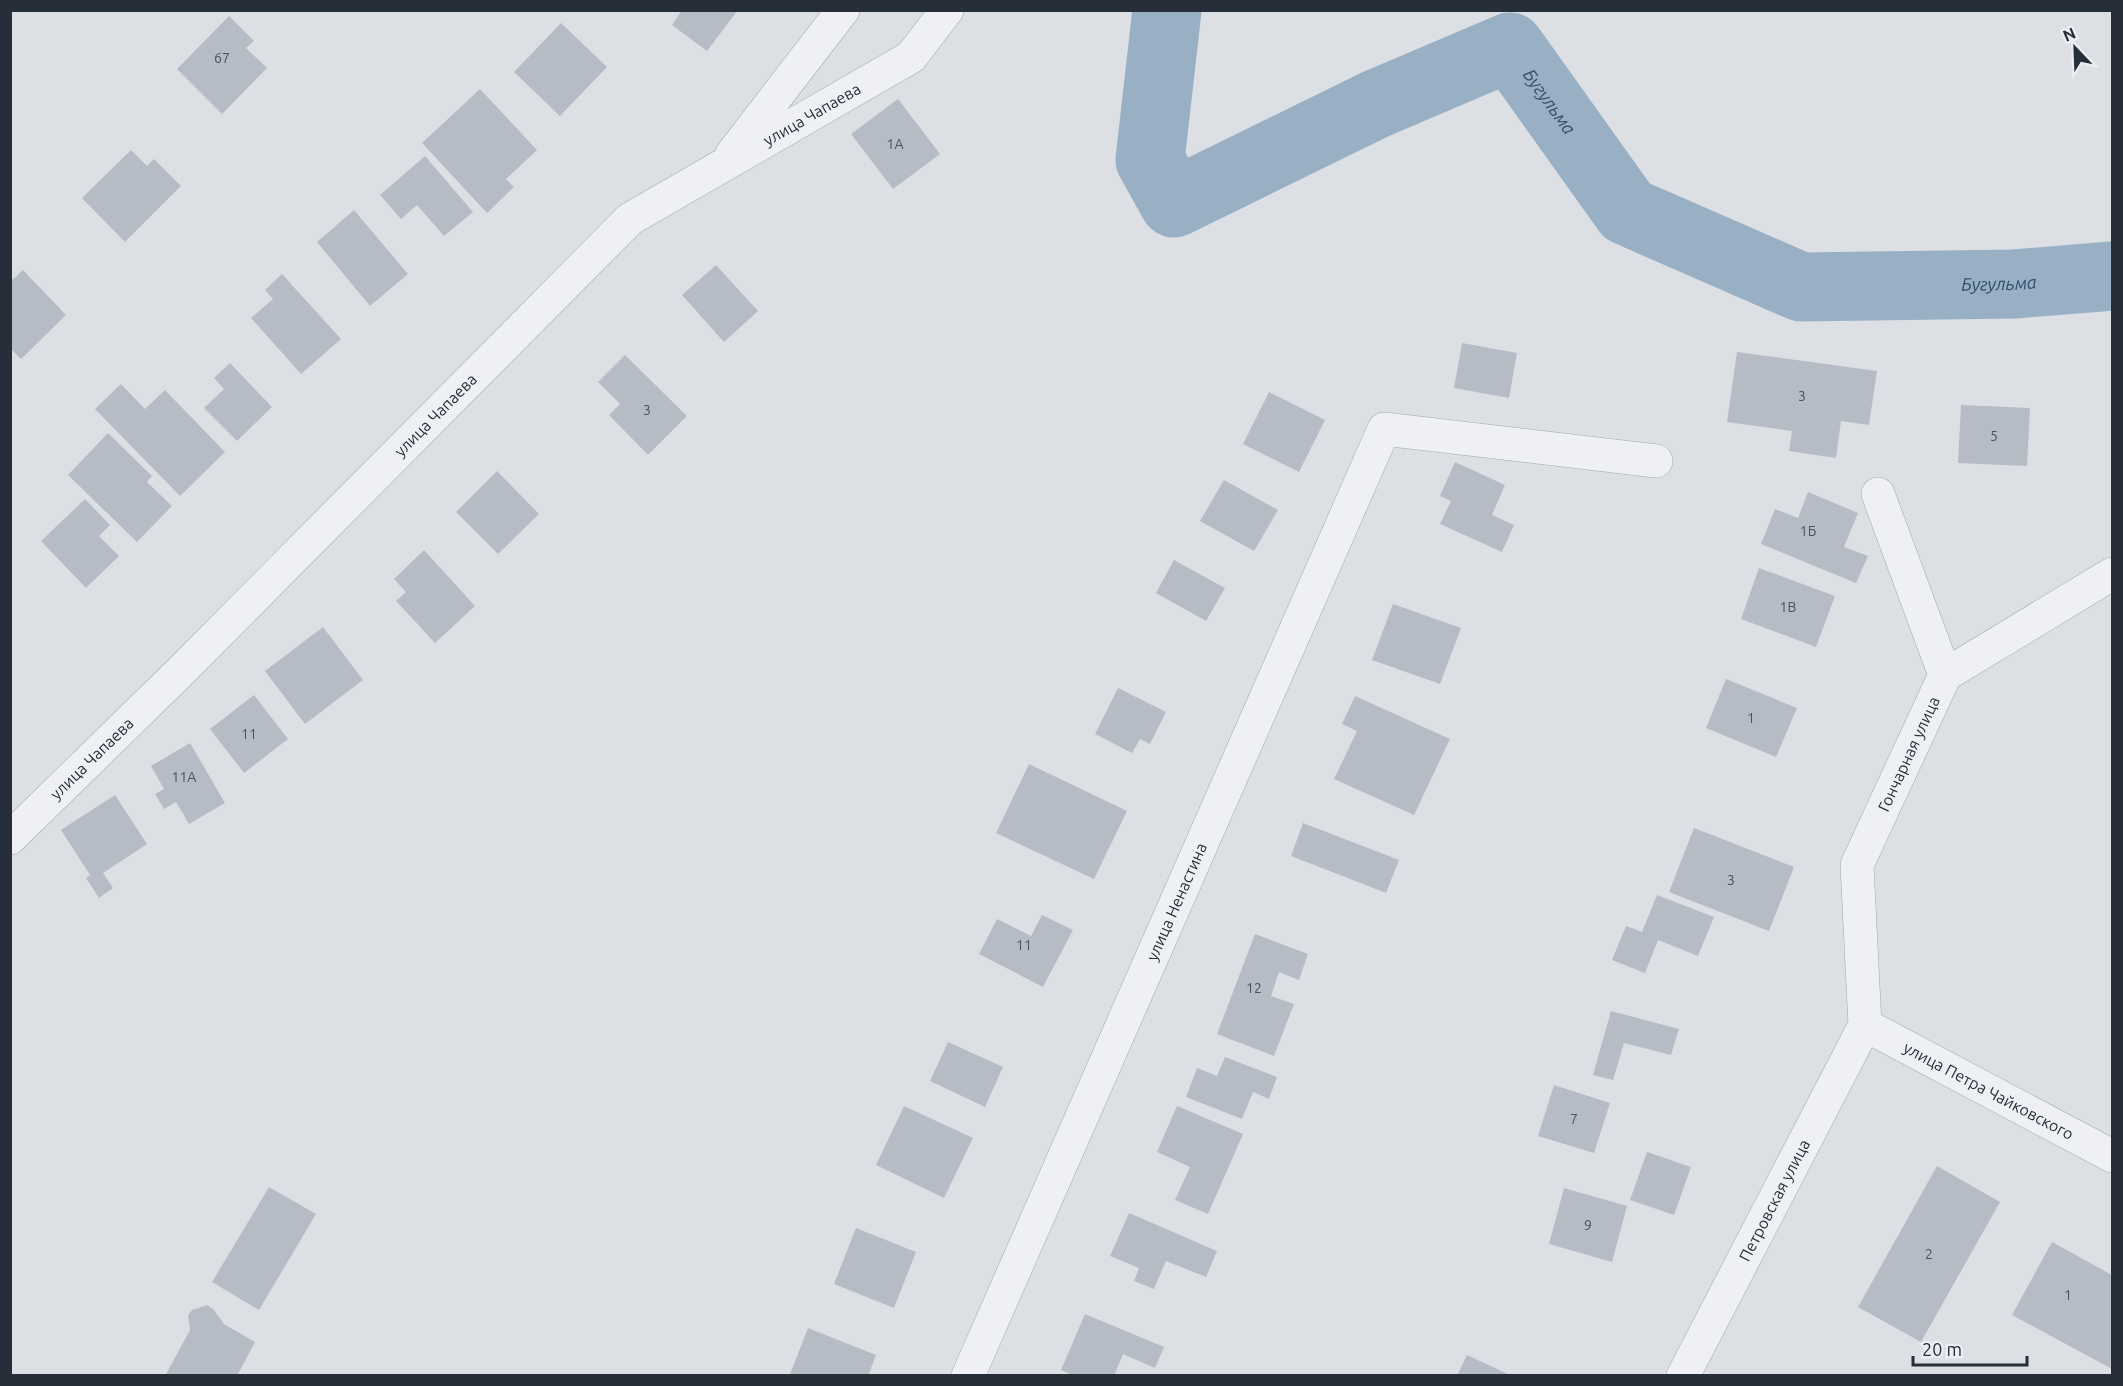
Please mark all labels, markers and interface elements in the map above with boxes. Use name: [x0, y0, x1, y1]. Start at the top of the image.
north arrow: [2045, 18, 2105, 78]
text: N: [2060, 24, 2078, 45]
house number: 67: [214, 50, 230, 66]
water label: Бугульма: [1520, 65, 1580, 138]
street label: улица Чапаева: [760, 79, 864, 149]
house number: 1А: [887, 136, 904, 152]
water label: Бугульма: [1961, 271, 2038, 294]
street label: улица Чапаева: [391, 370, 480, 460]
house number: 3: [1798, 388, 1806, 404]
house number: 3: [643, 402, 651, 418]
house number: 5: [1990, 428, 1998, 444]
house number: 1Б: [1800, 523, 1816, 539]
house number: 1В: [1780, 599, 1796, 615]
street label: Гончарная улица: [1874, 694, 1943, 814]
house number: 1: [1747, 710, 1755, 726]
street label: улица Чапаева: [46, 714, 137, 803]
house number: 11: [241, 726, 257, 742]
house number: 11А: [172, 769, 196, 785]
street label: улица Ненастина: [1143, 840, 1210, 963]
house number: 3: [1727, 872, 1735, 888]
house number: 11: [1016, 937, 1032, 953]
house number: 12: [1246, 980, 1262, 996]
street label: улица Петра Чайковского: [1900, 1038, 2077, 1143]
house number: 7: [1570, 1111, 1578, 1127]
street label: Петровская улица: [1735, 1136, 1813, 1264]
house number: 9: [1584, 1217, 1592, 1233]
house number: 2: [1925, 1246, 1933, 1262]
house number: 1: [2064, 1287, 2072, 1303]
scale bar: [1913, 1329, 2027, 1367]
text: 20 m: [1922, 1339, 1962, 1359]

